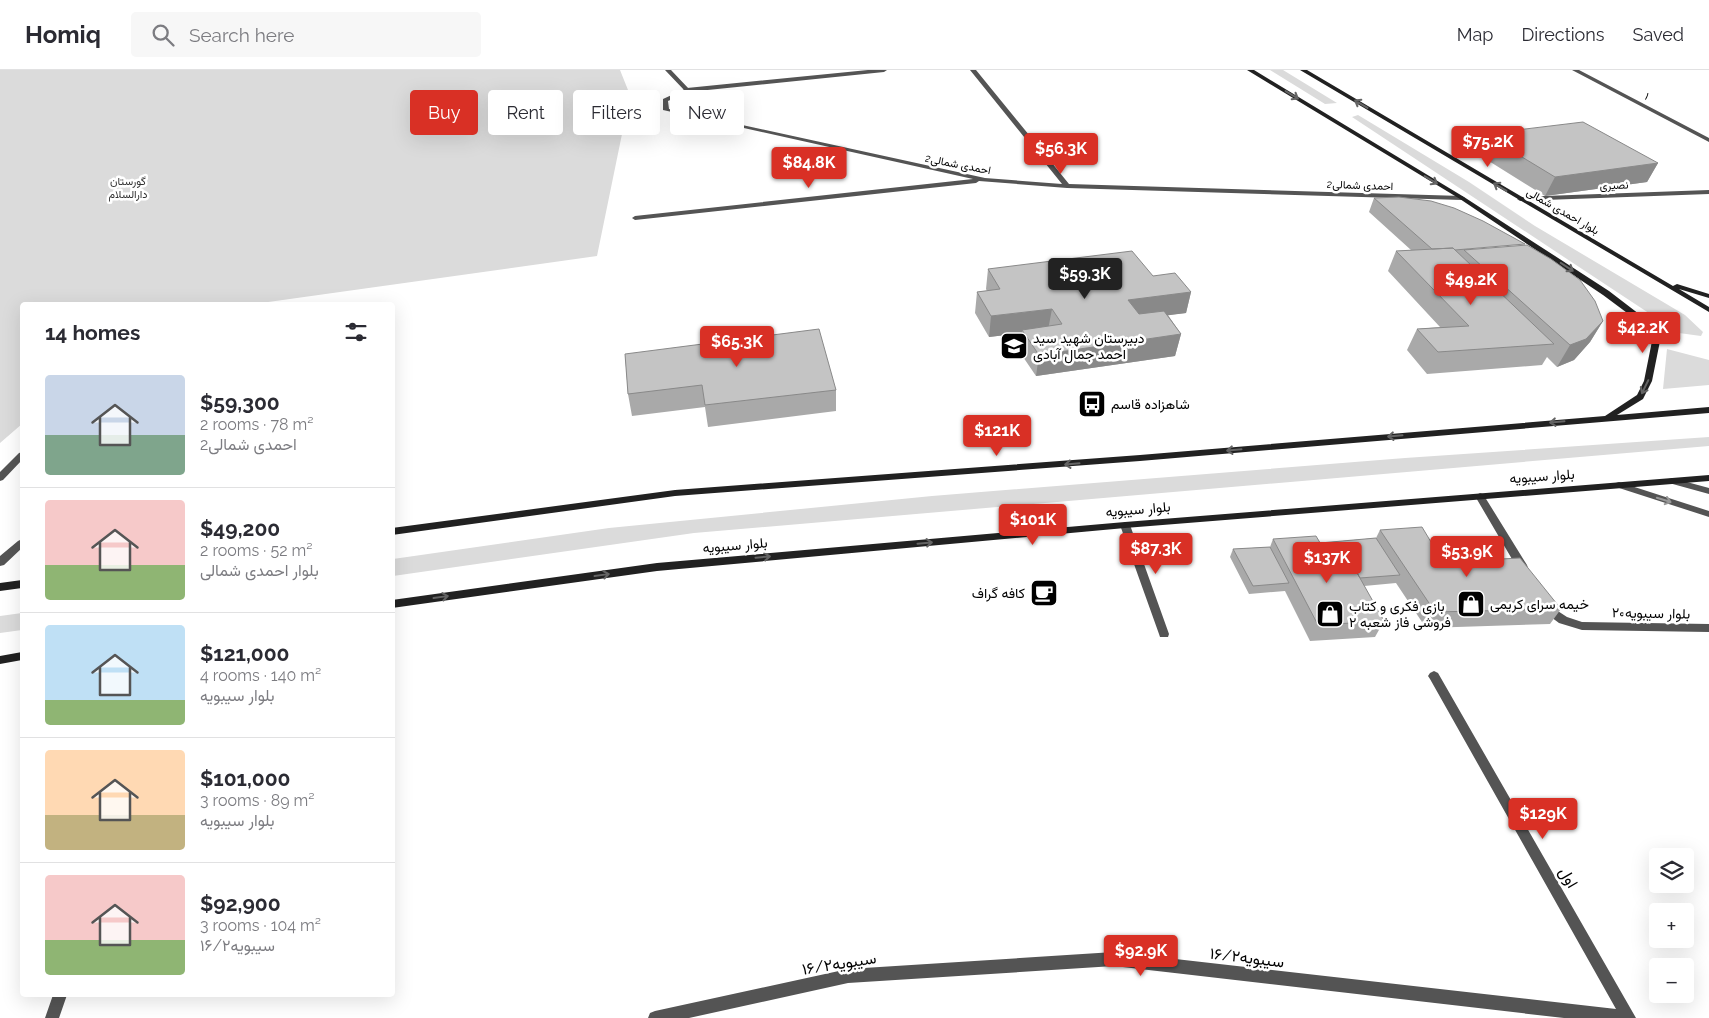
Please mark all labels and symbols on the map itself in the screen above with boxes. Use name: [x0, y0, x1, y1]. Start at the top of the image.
street label: ۱: [1642, 90, 1651, 103]
one-way arrow: [1284, 91, 1298, 101]
one-way arrow: [1354, 99, 1368, 109]
pin: $75.2K: [1447, 126, 1529, 168]
pin: $56.3K: [1020, 132, 1102, 175]
pin: $84.8K: [768, 146, 850, 189]
street label: 2احمدی شمالی: [924, 152, 992, 177]
park label: گورستان دارالسلام: [108, 175, 148, 202]
one-way arrow: [1423, 175, 1437, 185]
street label: 2احمدی شمالی: [1327, 178, 1393, 193]
street label: نصیری: [1599, 178, 1629, 193]
one-way arrow: [1494, 182, 1508, 192]
street label: بلوار احمدی شمالی: [1524, 185, 1601, 237]
pin: $59.3K: [1044, 258, 1126, 300]
one-way arrow: [1560, 262, 1574, 272]
pin: $49.2K: [1430, 264, 1512, 306]
pin: $42.2K: [1602, 312, 1684, 354]
pin: $65.3K: [696, 326, 778, 368]
place label: دبیرستان شهید سید احمد جمال آبادی: [1033, 330, 1145, 364]
school or university icon: دبیرستان شهید سید احمد جمال آبادی: [999, 331, 1029, 361]
one-way arrow: [1639, 379, 1649, 394]
bus stop icon: شاهزاده قاسم: [1077, 389, 1107, 419]
place label: شاهزاده قاسم: [1111, 396, 1190, 413]
pin: $121K: [962, 414, 1032, 457]
one-way arrow: [1550, 417, 1566, 427]
one-way arrow: [1388, 431, 1404, 441]
one-way arrow: [1226, 445, 1242, 455]
one-way arrow: [1064, 459, 1080, 468]
street label: بلوار سیبویه: [1509, 466, 1575, 487]
one-way arrow: [1655, 495, 1671, 505]
street label: بلوار سیبویه: [1105, 498, 1171, 521]
pin: $101K: [998, 504, 1068, 546]
pin: $87.3K: [1115, 532, 1197, 575]
street label: بلوار سیبویه: [702, 534, 768, 557]
pin: $53.9K: [1426, 536, 1508, 578]
one-way arrow: [917, 538, 933, 548]
pin: $137K: [1292, 542, 1362, 584]
one-way arrow: [755, 553, 771, 562]
one-way arrow: [593, 569, 609, 579]
cafe icon: کافه گراف: [1029, 578, 1059, 608]
place label: کافه گراف: [972, 585, 1025, 602]
shop icon: خیمه سرای کریمی: [1456, 589, 1486, 619]
one-way arrow: [432, 592, 448, 602]
place label: خیمه سرای کریمی: [1490, 596, 1589, 613]
place label: بازی فکری و کتاب فروشی فاز شعبه ۲: [1349, 598, 1451, 631]
shop icon: بازی فکری و کتاب فروشی فاز شعبه ۲: [1315, 599, 1345, 629]
street label: بلوار سیبویه۲۰: [1612, 604, 1690, 623]
pin: $129K: [1508, 798, 1578, 840]
street label: اول: [1554, 863, 1582, 892]
pin: $92.9K: [1100, 934, 1182, 977]
street label: سیبویه۱۶/۲: [1209, 944, 1285, 972]
street label: سیبویه۱۶/۲: [801, 948, 878, 980]

